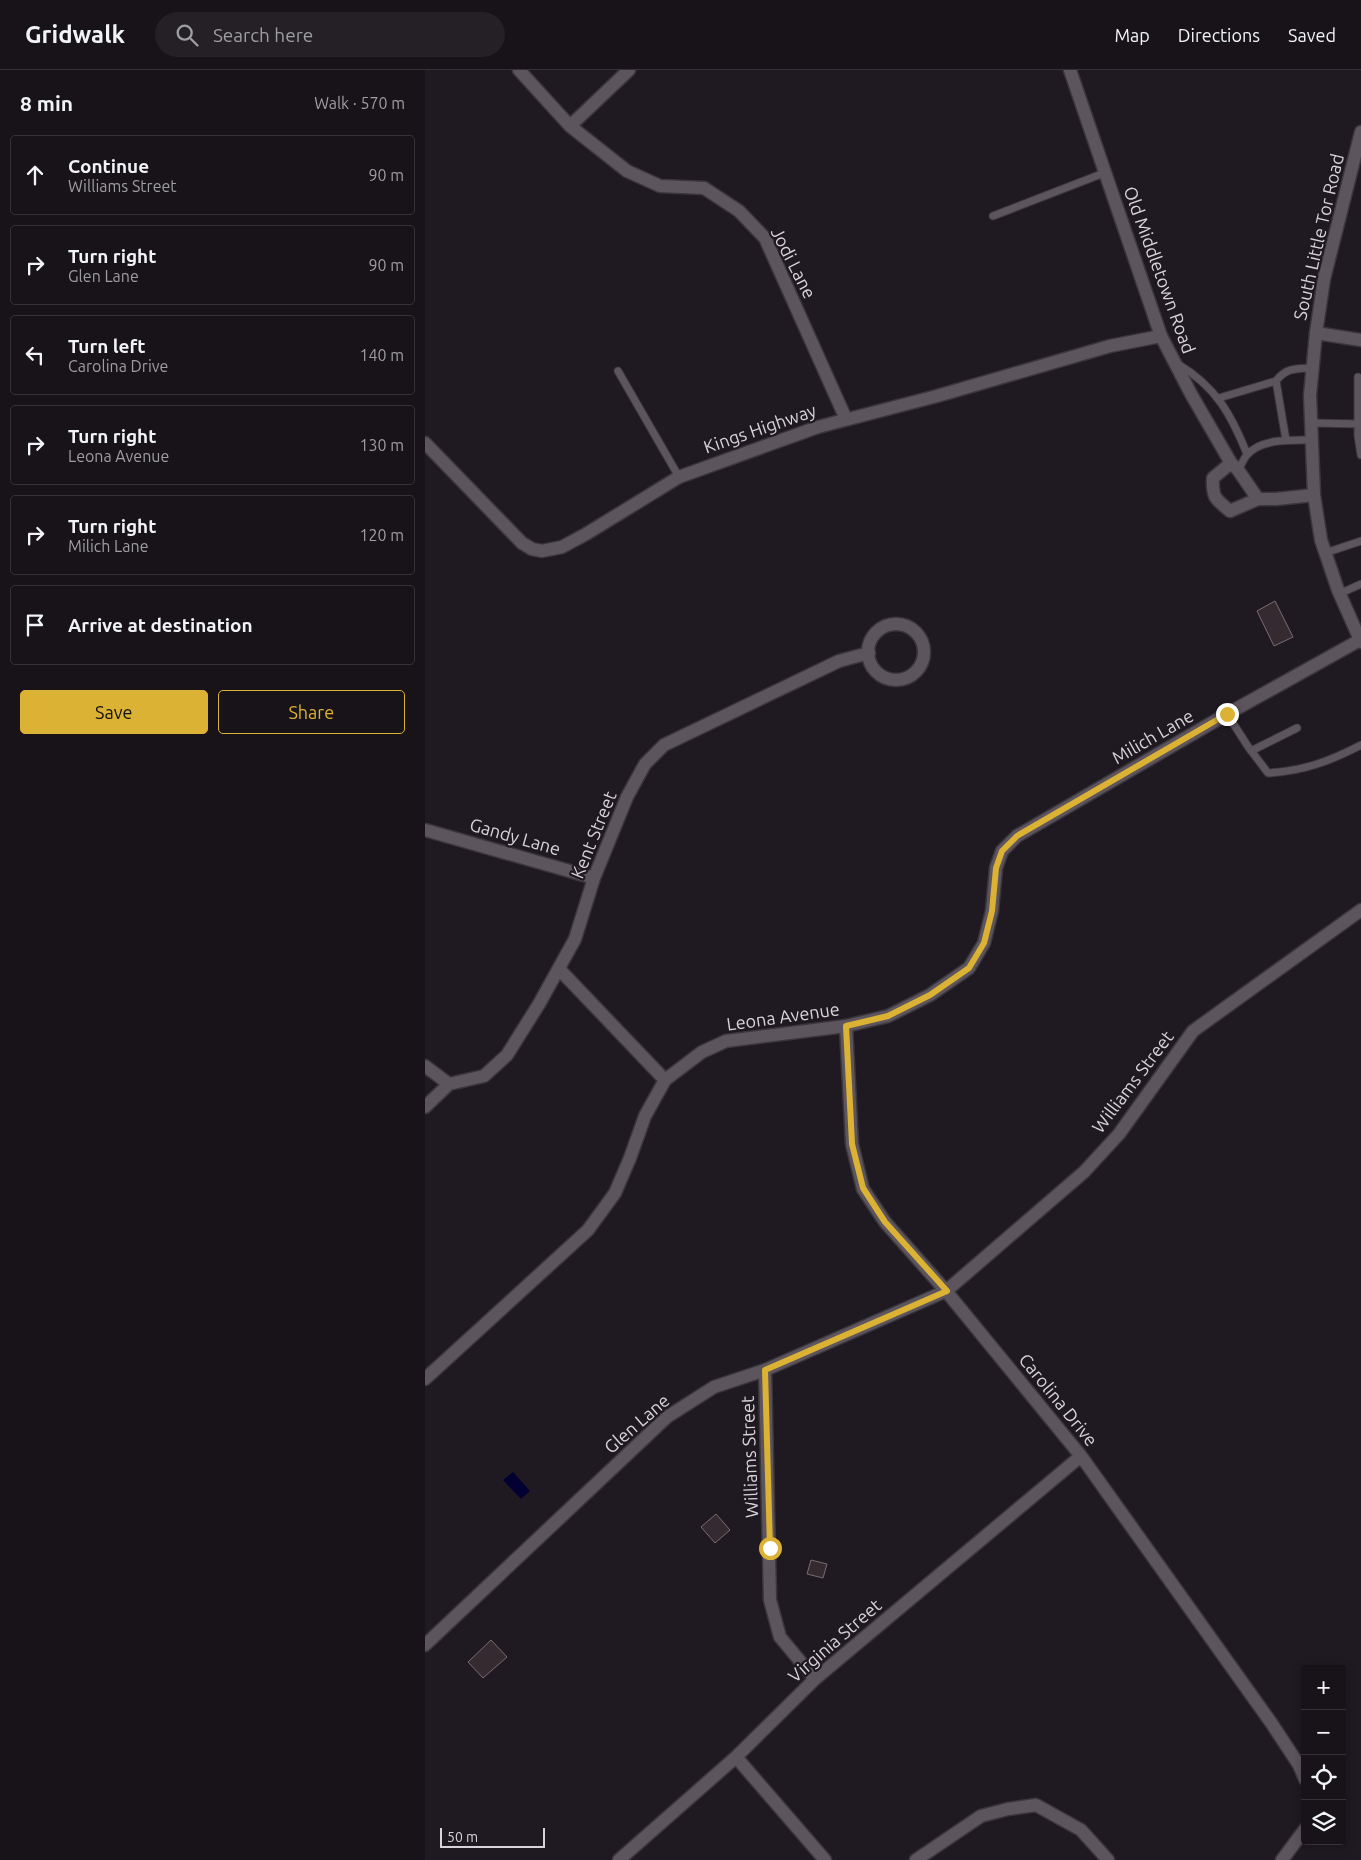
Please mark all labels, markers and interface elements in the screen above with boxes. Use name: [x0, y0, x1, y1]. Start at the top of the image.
search box: [155, 12, 505, 57]
text: Gridwalk: [25, 21, 125, 48]
icon: search: [173, 21, 201, 49]
text: Search here: [213, 24, 313, 46]
text: Map: [1114, 25, 1150, 45]
text: Directions: [1178, 25, 1260, 45]
text: Saved: [1288, 25, 1336, 45]
text: 8 min: [20, 91, 73, 115]
text: Walk · 570 m: [314, 94, 405, 112]
street label: South Little Tor Road: [1289, 152, 1347, 322]
text: Continue: [68, 155, 149, 177]
icon: ahead: [21, 161, 49, 189]
text: 90 m: [368, 166, 404, 184]
text: Williams Street: [68, 177, 177, 195]
street label: Old Middletown Road: [1120, 183, 1200, 356]
street label: Jodi Lane: [767, 224, 820, 301]
text: Turn right: [68, 245, 156, 267]
icon: right: [21, 251, 49, 279]
text: 90 m: [368, 256, 404, 274]
text: Glen Lane: [68, 267, 139, 285]
text: Turn left: [68, 335, 146, 357]
icon: left: [21, 341, 49, 369]
text: 140 m: [359, 346, 404, 364]
text: Carolina Drive: [68, 357, 168, 375]
street label: Kings Highway: [701, 399, 819, 457]
text: Turn right: [68, 425, 156, 447]
icon: right: [21, 431, 49, 459]
text: 130 m: [359, 436, 404, 454]
text: Leona Avenue: [68, 447, 169, 465]
text: Turn right: [68, 515, 156, 537]
icon: right: [21, 521, 49, 549]
text: 120 m: [359, 526, 404, 544]
text: Milich Lane: [68, 537, 148, 555]
icon: arrive: [21, 611, 49, 639]
text: Arrive at destination: [68, 614, 253, 636]
button: Save: [20, 690, 208, 734]
button: Share: [218, 690, 405, 734]
route end: [1216, 703, 1239, 726]
street label: Milich Lane: [1108, 705, 1197, 767]
street label: Kent Street: [566, 788, 620, 881]
street label: Gandy Lane: [468, 814, 563, 859]
street label: Leona Avenue: [725, 998, 841, 1034]
street label: Williams Street: [1087, 1027, 1177, 1136]
street label: Carolina Drive: [1015, 1349, 1102, 1450]
street label: Glen Lane: [600, 1390, 673, 1457]
street label: Williams Street: [737, 1396, 761, 1518]
route start: [759, 1537, 782, 1560]
street label: Virginia Street: [784, 1595, 885, 1686]
map controls: [1301, 1665, 1346, 1845]
button: +: [1301, 1665, 1346, 1710]
button: −: [1301, 1710, 1346, 1755]
button: locate: [1301, 1755, 1346, 1800]
button: layers: [1301, 1800, 1346, 1845]
scale bar: [440, 1825, 545, 1848]
text: 50 m: [447, 1829, 478, 1845]

